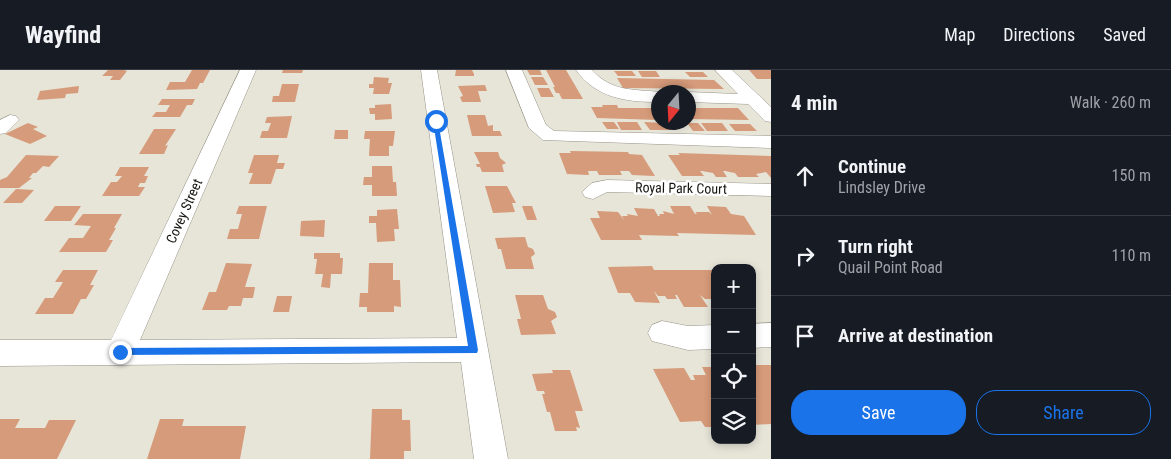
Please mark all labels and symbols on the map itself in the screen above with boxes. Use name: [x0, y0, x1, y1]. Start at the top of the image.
north arrow: [651, 85, 696, 130]
route start: [425, 110, 448, 133]
street label: Covey Street: [163, 176, 205, 246]
street label: Royal Park Court: [635, 179, 727, 197]
route end: [109, 341, 132, 364]

